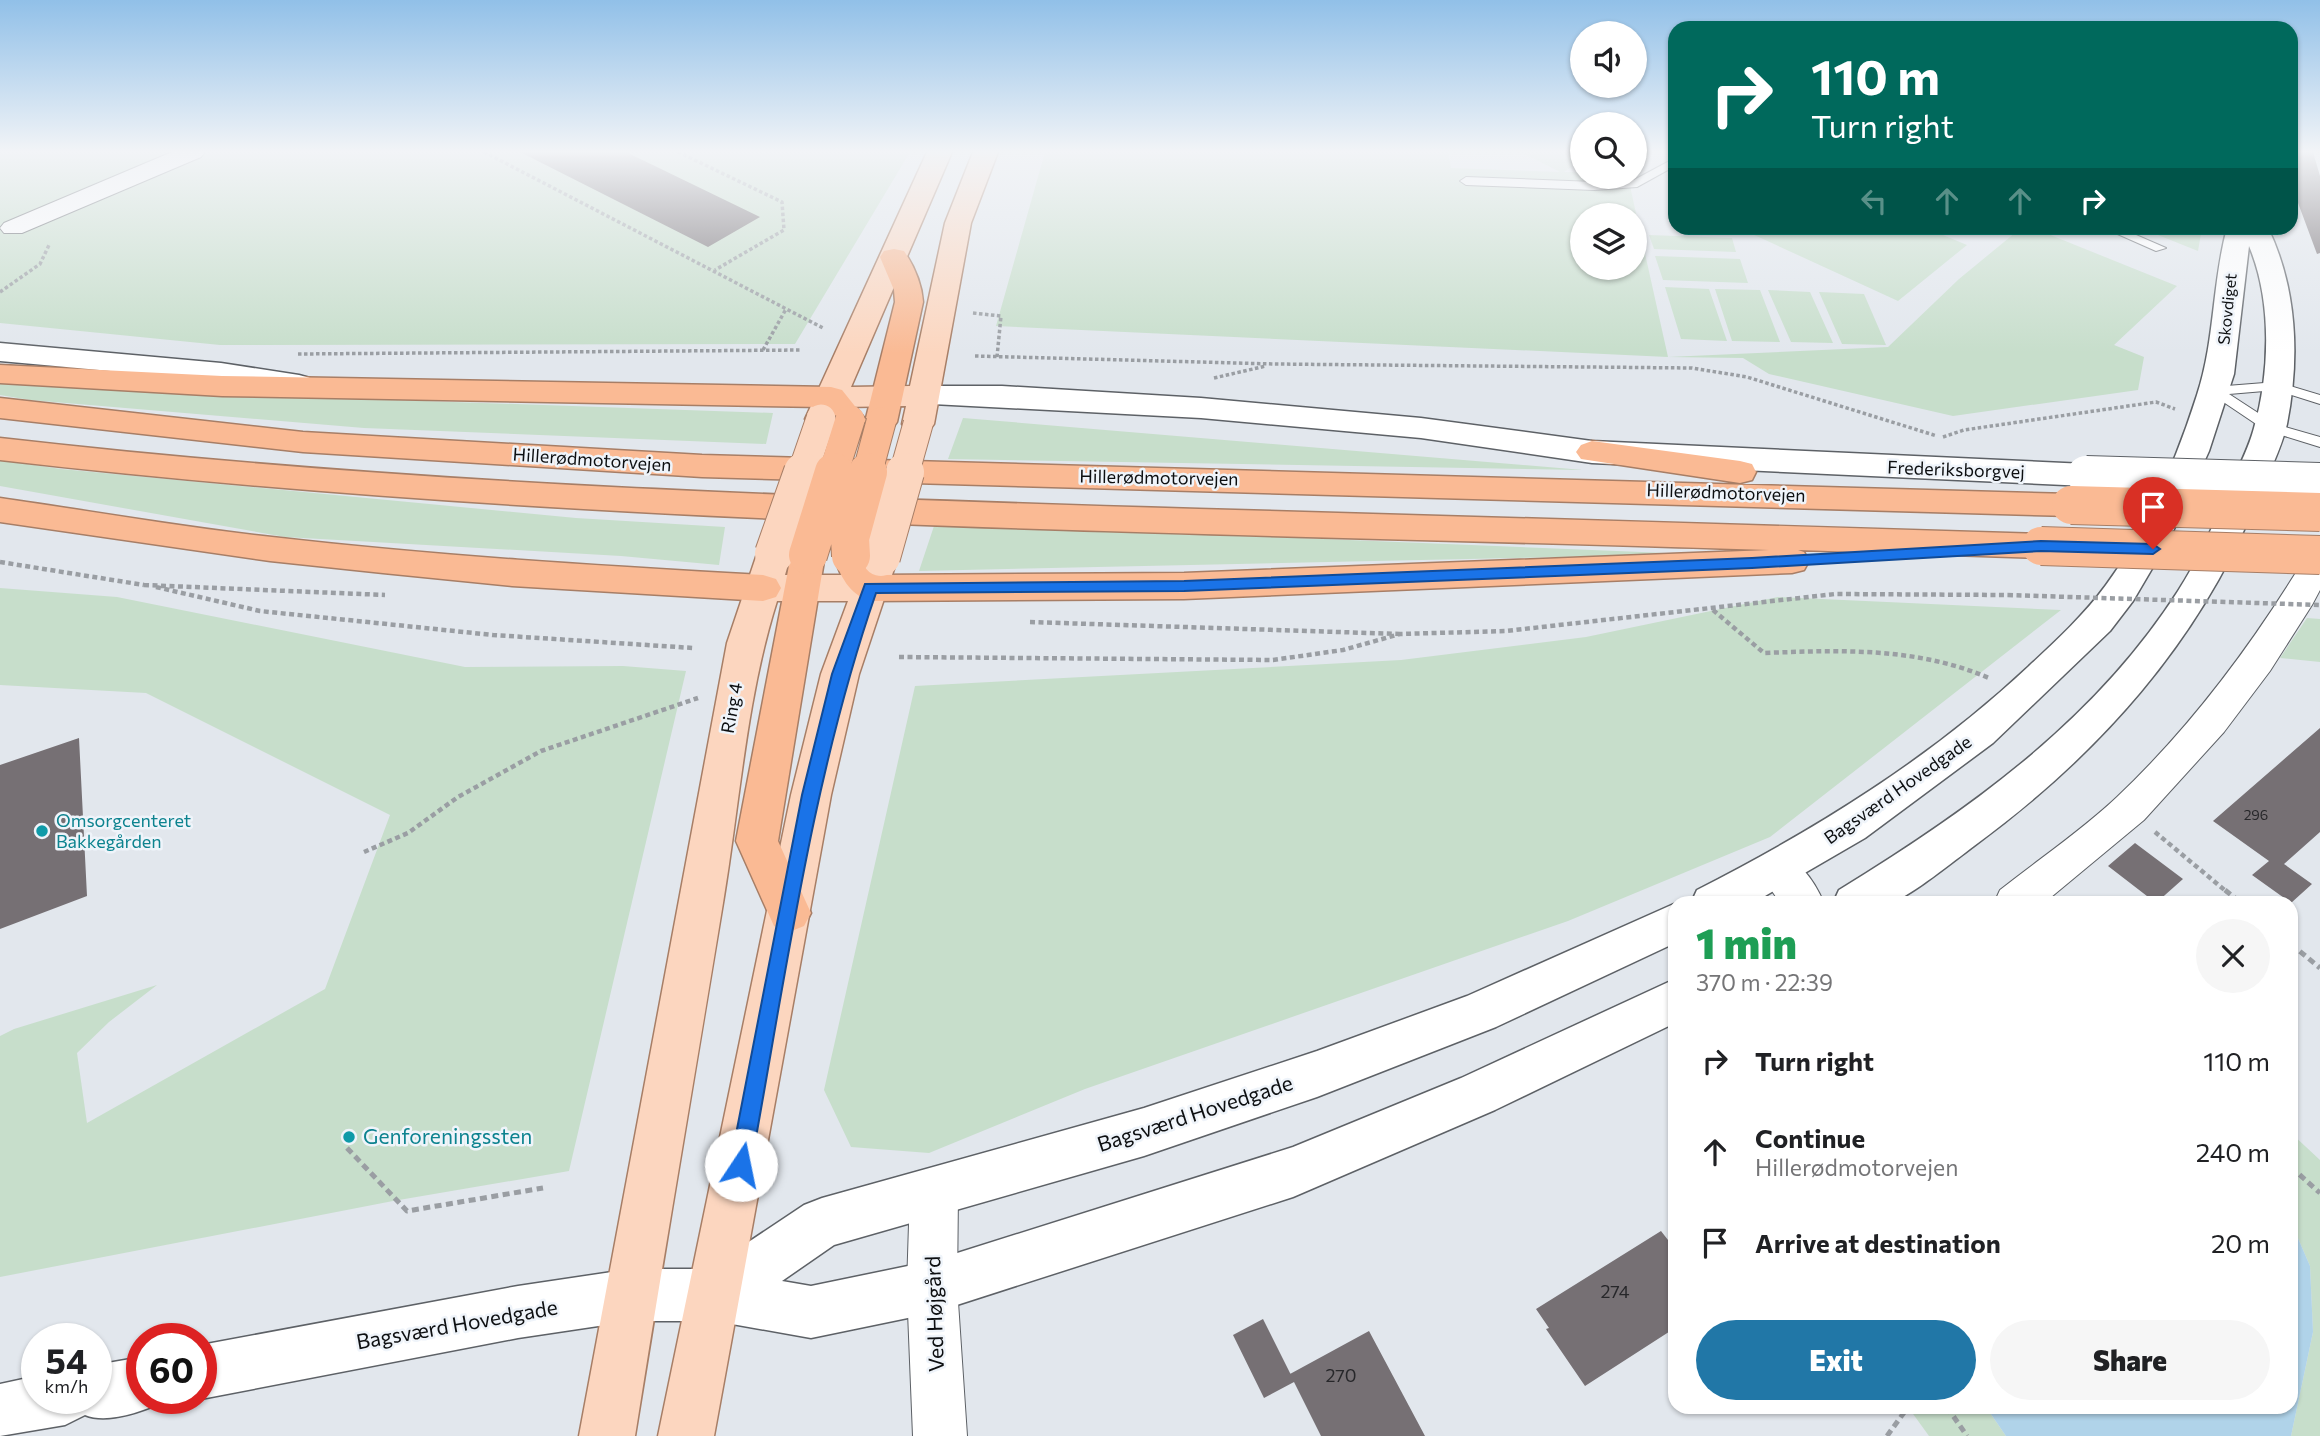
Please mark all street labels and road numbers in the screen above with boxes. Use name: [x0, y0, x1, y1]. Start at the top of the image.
street label: Skovdiget: [2213, 272, 2240, 346]
street label: Hillerødmotorvejen: [512, 442, 672, 476]
street label: Frederiksborgvej: [1887, 456, 2025, 482]
street label: Hillerødmotorvejen: [1079, 465, 1239, 489]
street label: Hillerødmotorvejen: [1646, 478, 1806, 506]
street label: Ring 4: [716, 681, 746, 735]
street label: Bagsværd Hovedgade: [1819, 730, 1975, 848]
street label: Bagsværd Hovedgade: [1094, 1069, 1295, 1156]
street label: Ved Højgård: [919, 1256, 948, 1372]
street label: Bagsværd Hovedgade: [354, 1293, 559, 1354]

